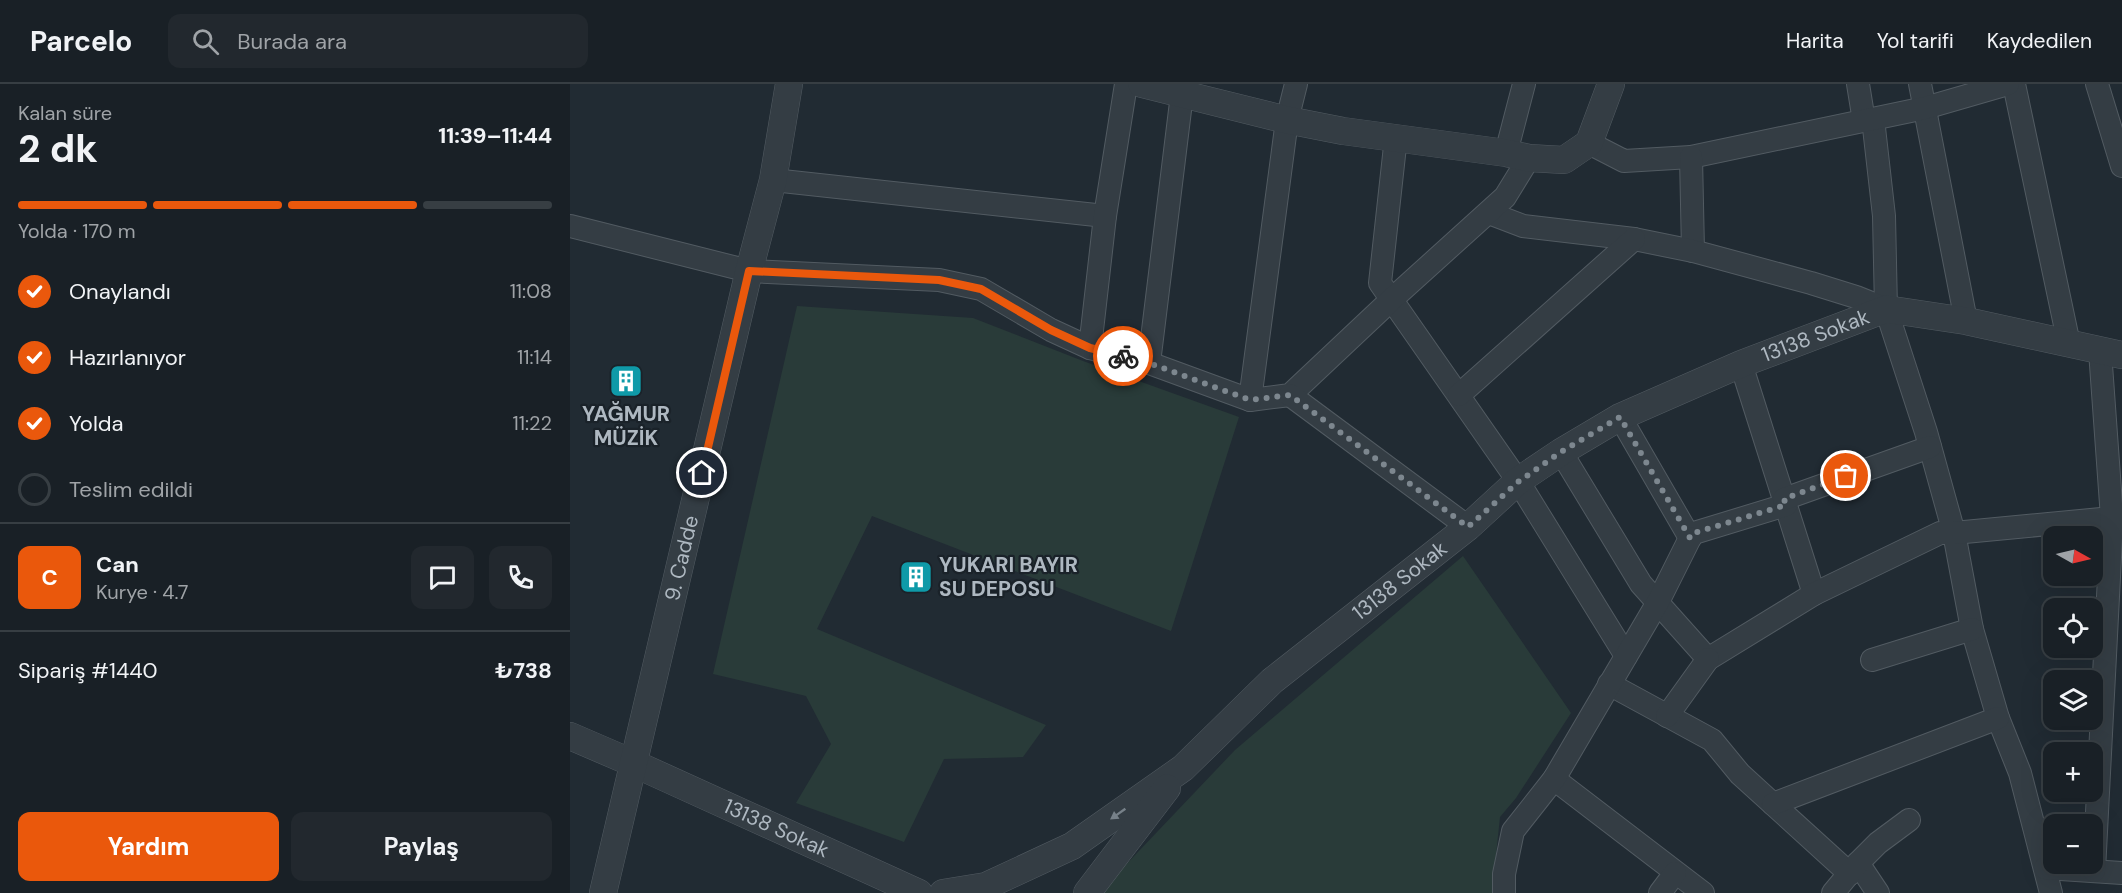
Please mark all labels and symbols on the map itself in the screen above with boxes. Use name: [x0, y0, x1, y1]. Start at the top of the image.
street label: 13138 Sokak: [1758, 302, 1874, 369]
courier: [1093, 326, 1153, 386]
building icon: YAĞMUR MÜZİK: [608, 363, 644, 399]
place label: YAĞMUR MÜZİK: [582, 400, 670, 452]
pin: [676, 447, 727, 498]
pin: [1820, 450, 1871, 501]
street label: 9. Cadde: [658, 512, 705, 604]
north arrow: [2043, 526, 2103, 586]
street label: 13138 Sokak: [1347, 534, 1453, 627]
place label: YUKARI BAYIR SU DEPOSU: [939, 551, 1078, 603]
building icon: YUKARI BAYIR SU DEPOSU: [898, 559, 934, 595]
street label: 13138 Sokak: [719, 792, 834, 865]
one-way arrow: [1110, 808, 1126, 820]

